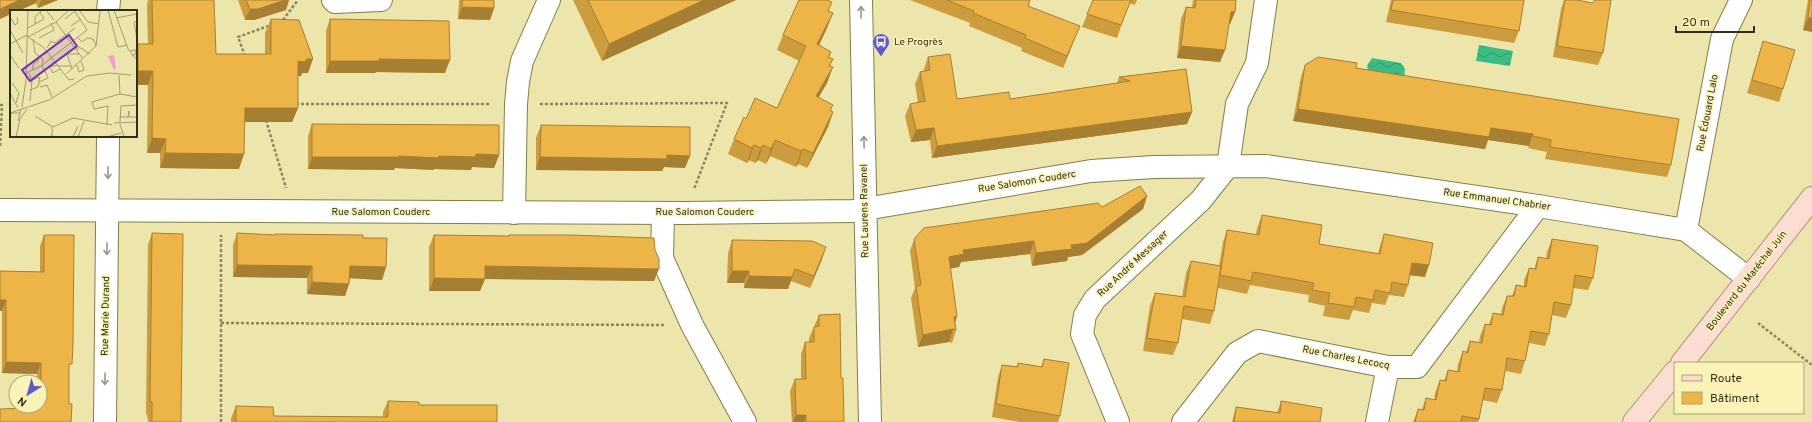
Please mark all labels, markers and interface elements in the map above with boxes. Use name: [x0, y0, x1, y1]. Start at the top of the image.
one-way arrow: [857, 6, 865, 19]
scale bar: [1676, 8, 1754, 34]
inset map: [10, 10, 137, 137]
text: 20 m: [1682, 15, 1710, 31]
bus stop icon: Le Progrès: [871, 32, 891, 57]
place label: Le Progrès: [894, 36, 943, 49]
street label: Rue Édouard Lalo: [1694, 73, 1722, 153]
one-way arrow: [860, 136, 868, 149]
street label: Rue Laurens Ravanel: [858, 164, 872, 258]
one-way arrow: [104, 166, 112, 179]
street label: Rue Salomon Couderc: [977, 168, 1077, 196]
street label: Rue Emmanuel Chabrier: [1442, 186, 1552, 214]
street label: Rue Salomon Couderc: [332, 206, 430, 219]
street label: Rue Salomon Couderc: [656, 206, 754, 219]
street label: Rue André Messager: [1095, 228, 1171, 300]
street label: Boulevard du Maréchal Juin: [1704, 228, 1790, 334]
one-way arrow: [103, 242, 111, 255]
street label: Rue Marie Durand: [99, 276, 113, 356]
street label: Rue Charles Lecocq: [1301, 343, 1391, 373]
legend: [1674, 362, 1804, 414]
text: Route: [1710, 371, 1742, 387]
one-way arrow: [101, 372, 109, 385]
north arrow: [8, 374, 48, 414]
text: Bâtiment: [1710, 391, 1760, 407]
text: N: [15, 393, 30, 409]

